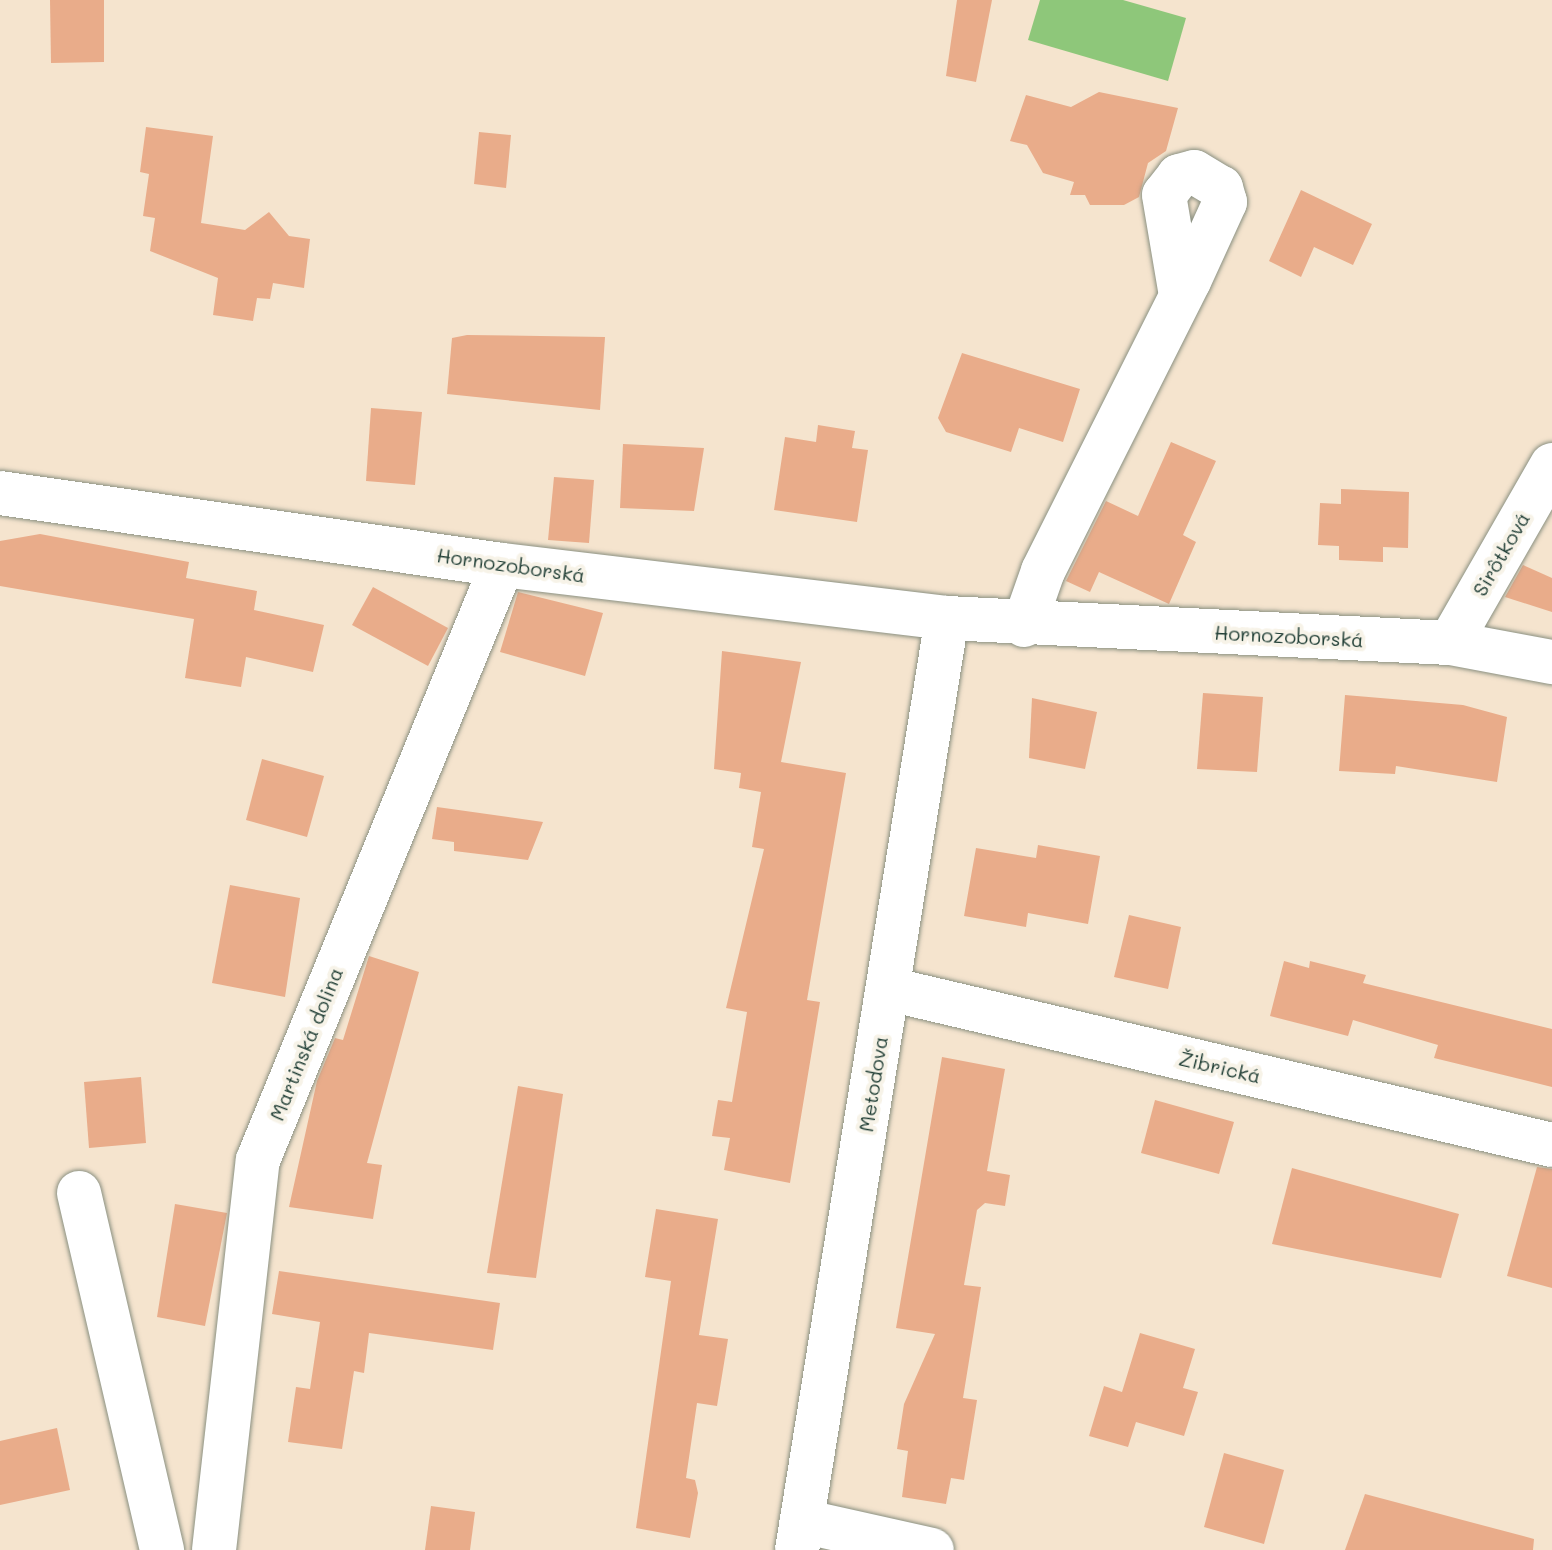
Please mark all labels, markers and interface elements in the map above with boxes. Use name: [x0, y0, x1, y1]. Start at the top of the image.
street label: Sirôtková: [1467, 508, 1535, 600]
street label: Hornozoborská: [435, 543, 587, 587]
street label: Hornozoborská: [1214, 620, 1364, 652]
street label: Martinská dolina: [264, 964, 348, 1124]
street label: Metodova: [854, 1034, 892, 1134]
street label: Žibrická: [1177, 1046, 1263, 1088]

